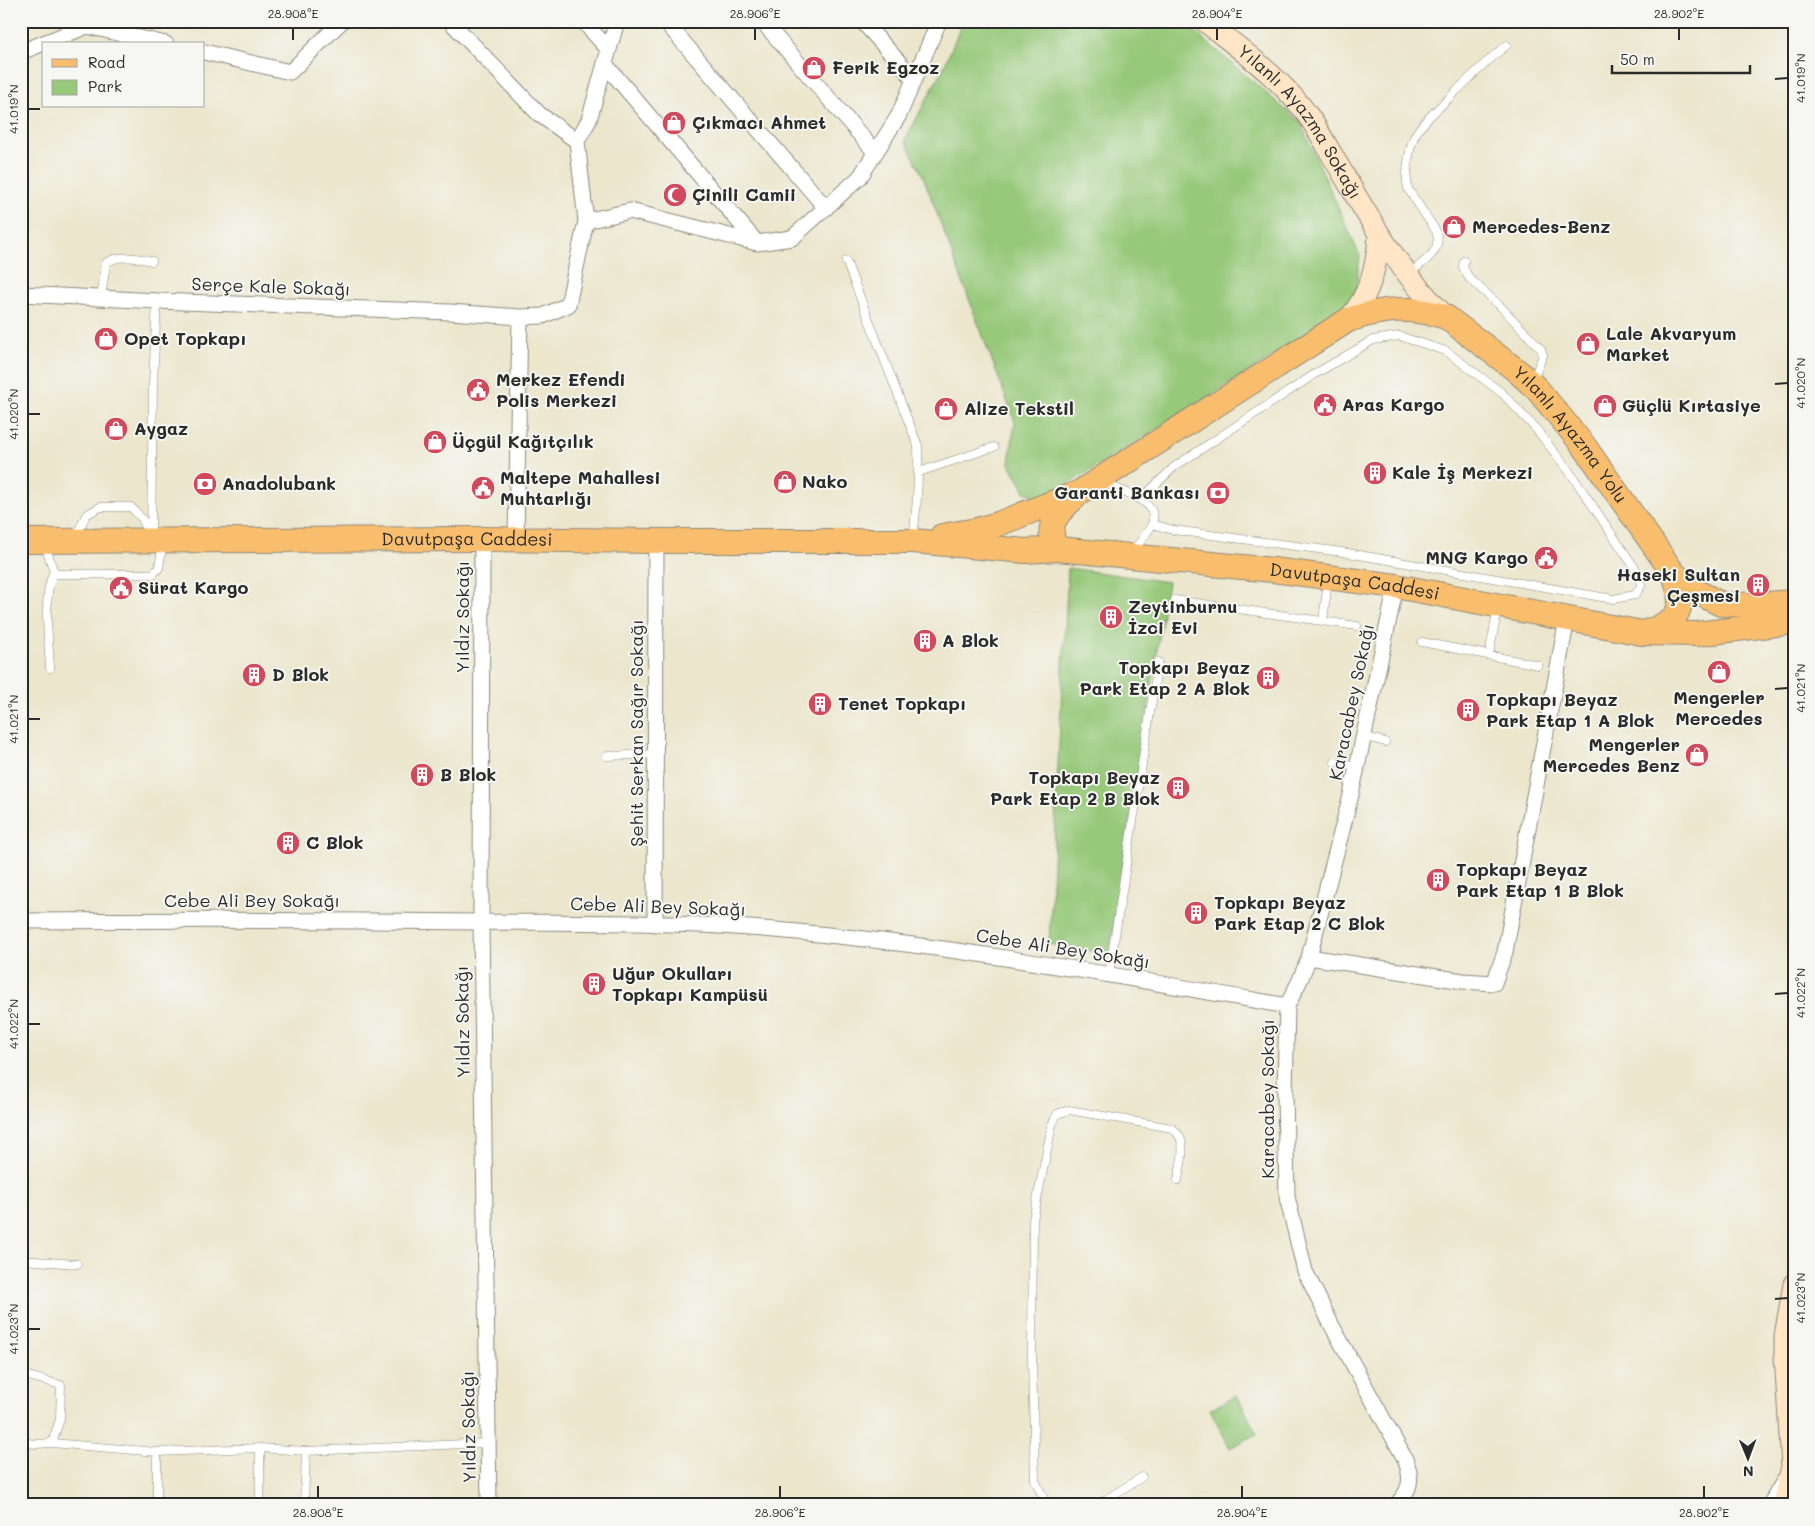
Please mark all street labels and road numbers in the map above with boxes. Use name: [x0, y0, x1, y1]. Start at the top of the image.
street label: Yılanlı Ayazma Sokağı: [1233, 38, 1368, 203]
street label: Serçe Kale Sokağı: [191, 271, 351, 301]
street label: Yılanlı Ayazma Yolu: [1508, 360, 1633, 508]
street label: Davutpaşa Caddesi: [381, 526, 553, 551]
street label: Davutpaşa Caddesi: [1268, 557, 1442, 605]
street label: Yıldız Sokağı: [450, 561, 474, 673]
street label: Şehit Serkan Sağır Sokağı: [624, 619, 648, 847]
street label: Karacabey Sokağı: [1323, 621, 1379, 782]
street label: Cebe Ali Bey Sokağı: [164, 888, 340, 912]
street label: Cebe Ali Bey Sokağı: [570, 891, 746, 921]
street label: Cebe Ali Bey Sokağı: [974, 922, 1152, 974]
street label: Yıldız Sokağı: [449, 966, 475, 1078]
street label: Karacabey Sokağı: [1255, 1019, 1279, 1179]
street label: Yıldız Sokağı: [455, 1371, 481, 1483]

